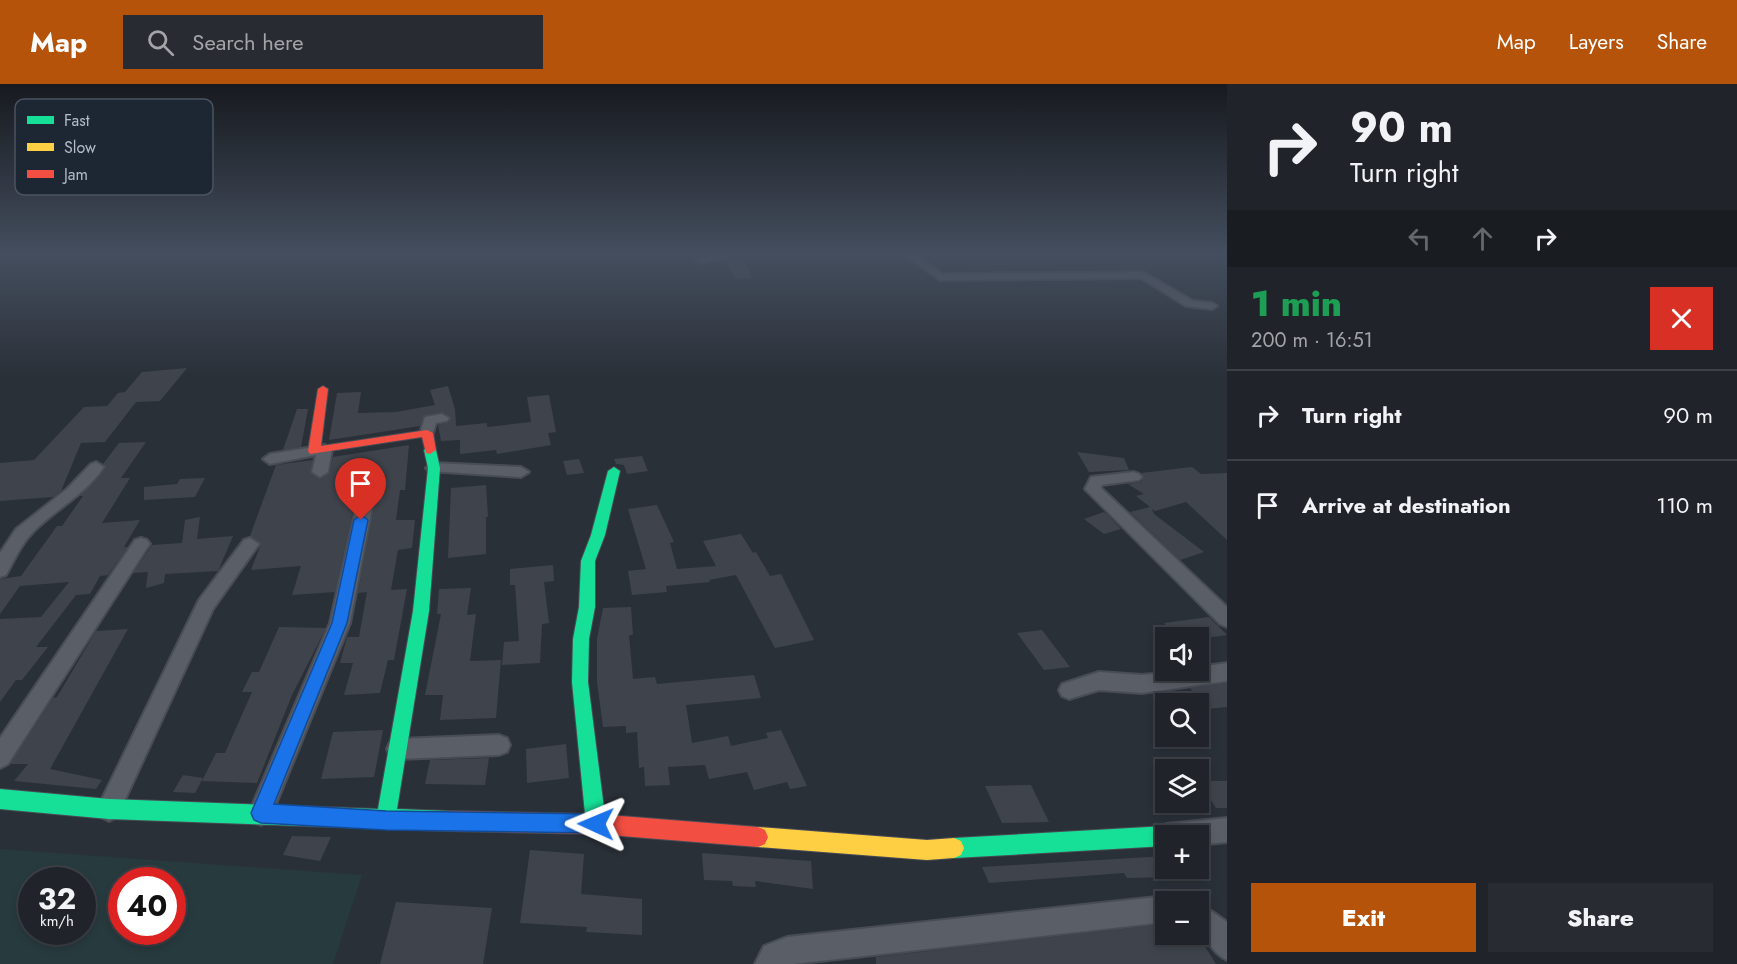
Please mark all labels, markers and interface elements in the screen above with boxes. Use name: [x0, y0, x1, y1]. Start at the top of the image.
search box: [123, 15, 543, 69]
text: Map: [30, 22, 87, 63]
icon: search: [144, 26, 177, 59]
text: Search here: [192, 26, 304, 58]
text: Map: [1497, 27, 1536, 57]
text: Layers: [1569, 27, 1624, 57]
text: Share: [1657, 27, 1707, 57]
text: 90 m: [1350, 97, 1453, 158]
legend: [15, 99, 213, 195]
icon: right: [1251, 108, 1329, 186]
text: Fast: [64, 109, 90, 132]
text: Slow: [64, 136, 96, 159]
text: Turn right: [1350, 153, 1458, 192]
text: Jam: [62, 163, 88, 186]
icon: left: [1403, 222, 1436, 255]
icon: ahead: [1466, 222, 1499, 255]
icon: right: [1529, 222, 1562, 255]
text: 1 min: [1251, 277, 1342, 329]
button: close: [1650, 287, 1713, 350]
text: 200 m · 16:51: [1251, 326, 1373, 355]
icon: right: [1251, 399, 1284, 432]
text: Turn right: [1302, 399, 1402, 431]
text: 90 m: [1663, 399, 1713, 431]
pin: [335, 458, 386, 520]
icon: arrive: [344, 467, 377, 500]
icon: arrive: [1251, 489, 1284, 522]
text: Arrive at destination: [1302, 489, 1511, 521]
text: 110 m: [1656, 489, 1713, 521]
map controls: [1155, 627, 1209, 945]
button: sound: [1155, 627, 1209, 681]
button: search: [1155, 693, 1209, 747]
button: layers: [1155, 759, 1209, 813]
position arrow: [564, 792, 628, 856]
button: +: [1155, 825, 1209, 879]
speed limit sign: 40: [108, 867, 186, 945]
text: 32: [38, 877, 76, 920]
button: Exit: [1251, 883, 1476, 952]
button: Share: [1488, 883, 1713, 952]
button: −: [1155, 891, 1209, 945]
text: km/h: [40, 910, 74, 932]

